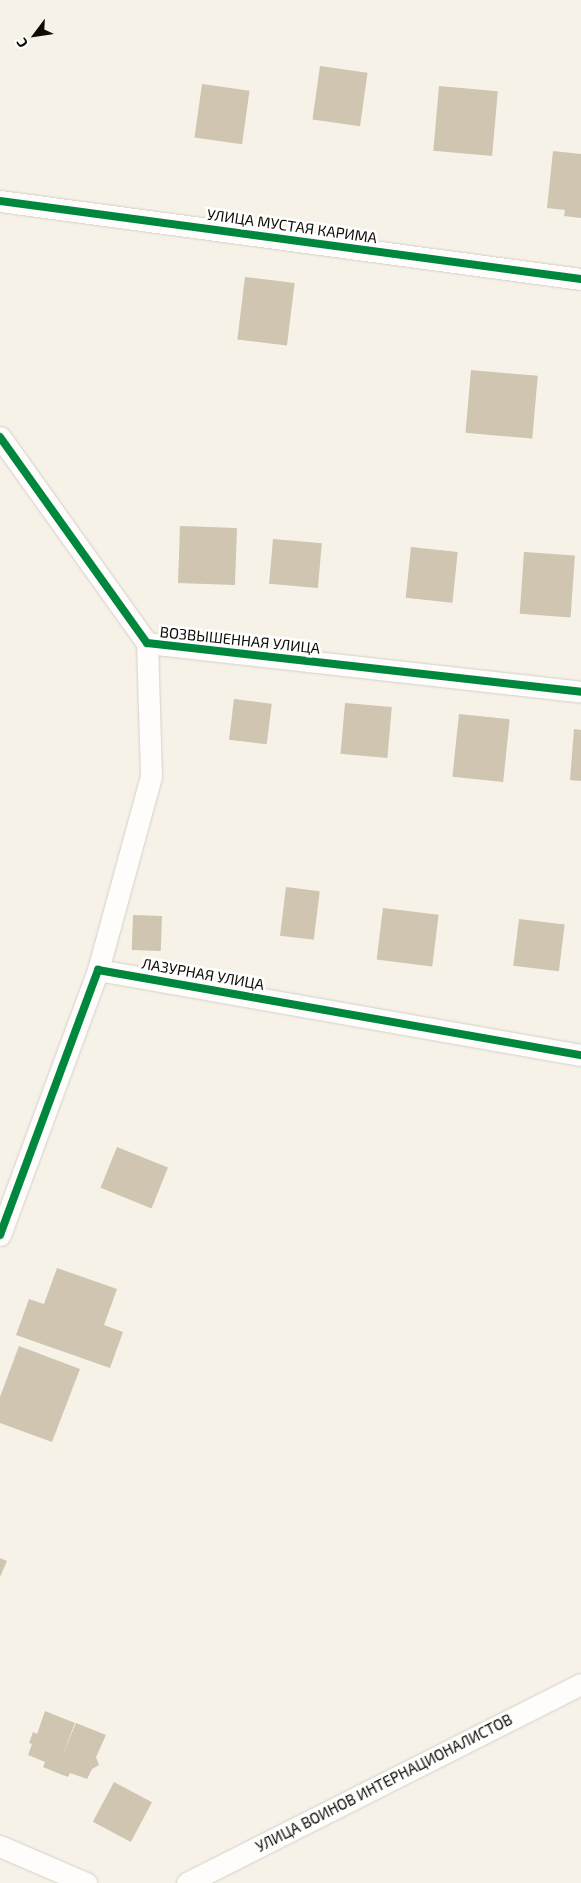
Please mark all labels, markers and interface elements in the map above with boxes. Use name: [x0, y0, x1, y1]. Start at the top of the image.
north arrow: [10, 10, 60, 60]
text: С: [12, 35, 31, 51]
street label: УЛИЦА МУСТАЯ КАРИМА: [206, 205, 378, 247]
street label: ВОЗВЫШЕННАЯ УЛИЦА: [159, 623, 321, 657]
street label: ЛАЗУРНАЯ УЛИЦА: [140, 954, 266, 994]
street label: УЛИЦА ВОИНОВ ИНТЕРНАЦИОНАЛИСТОВ: [253, 1710, 515, 1856]

